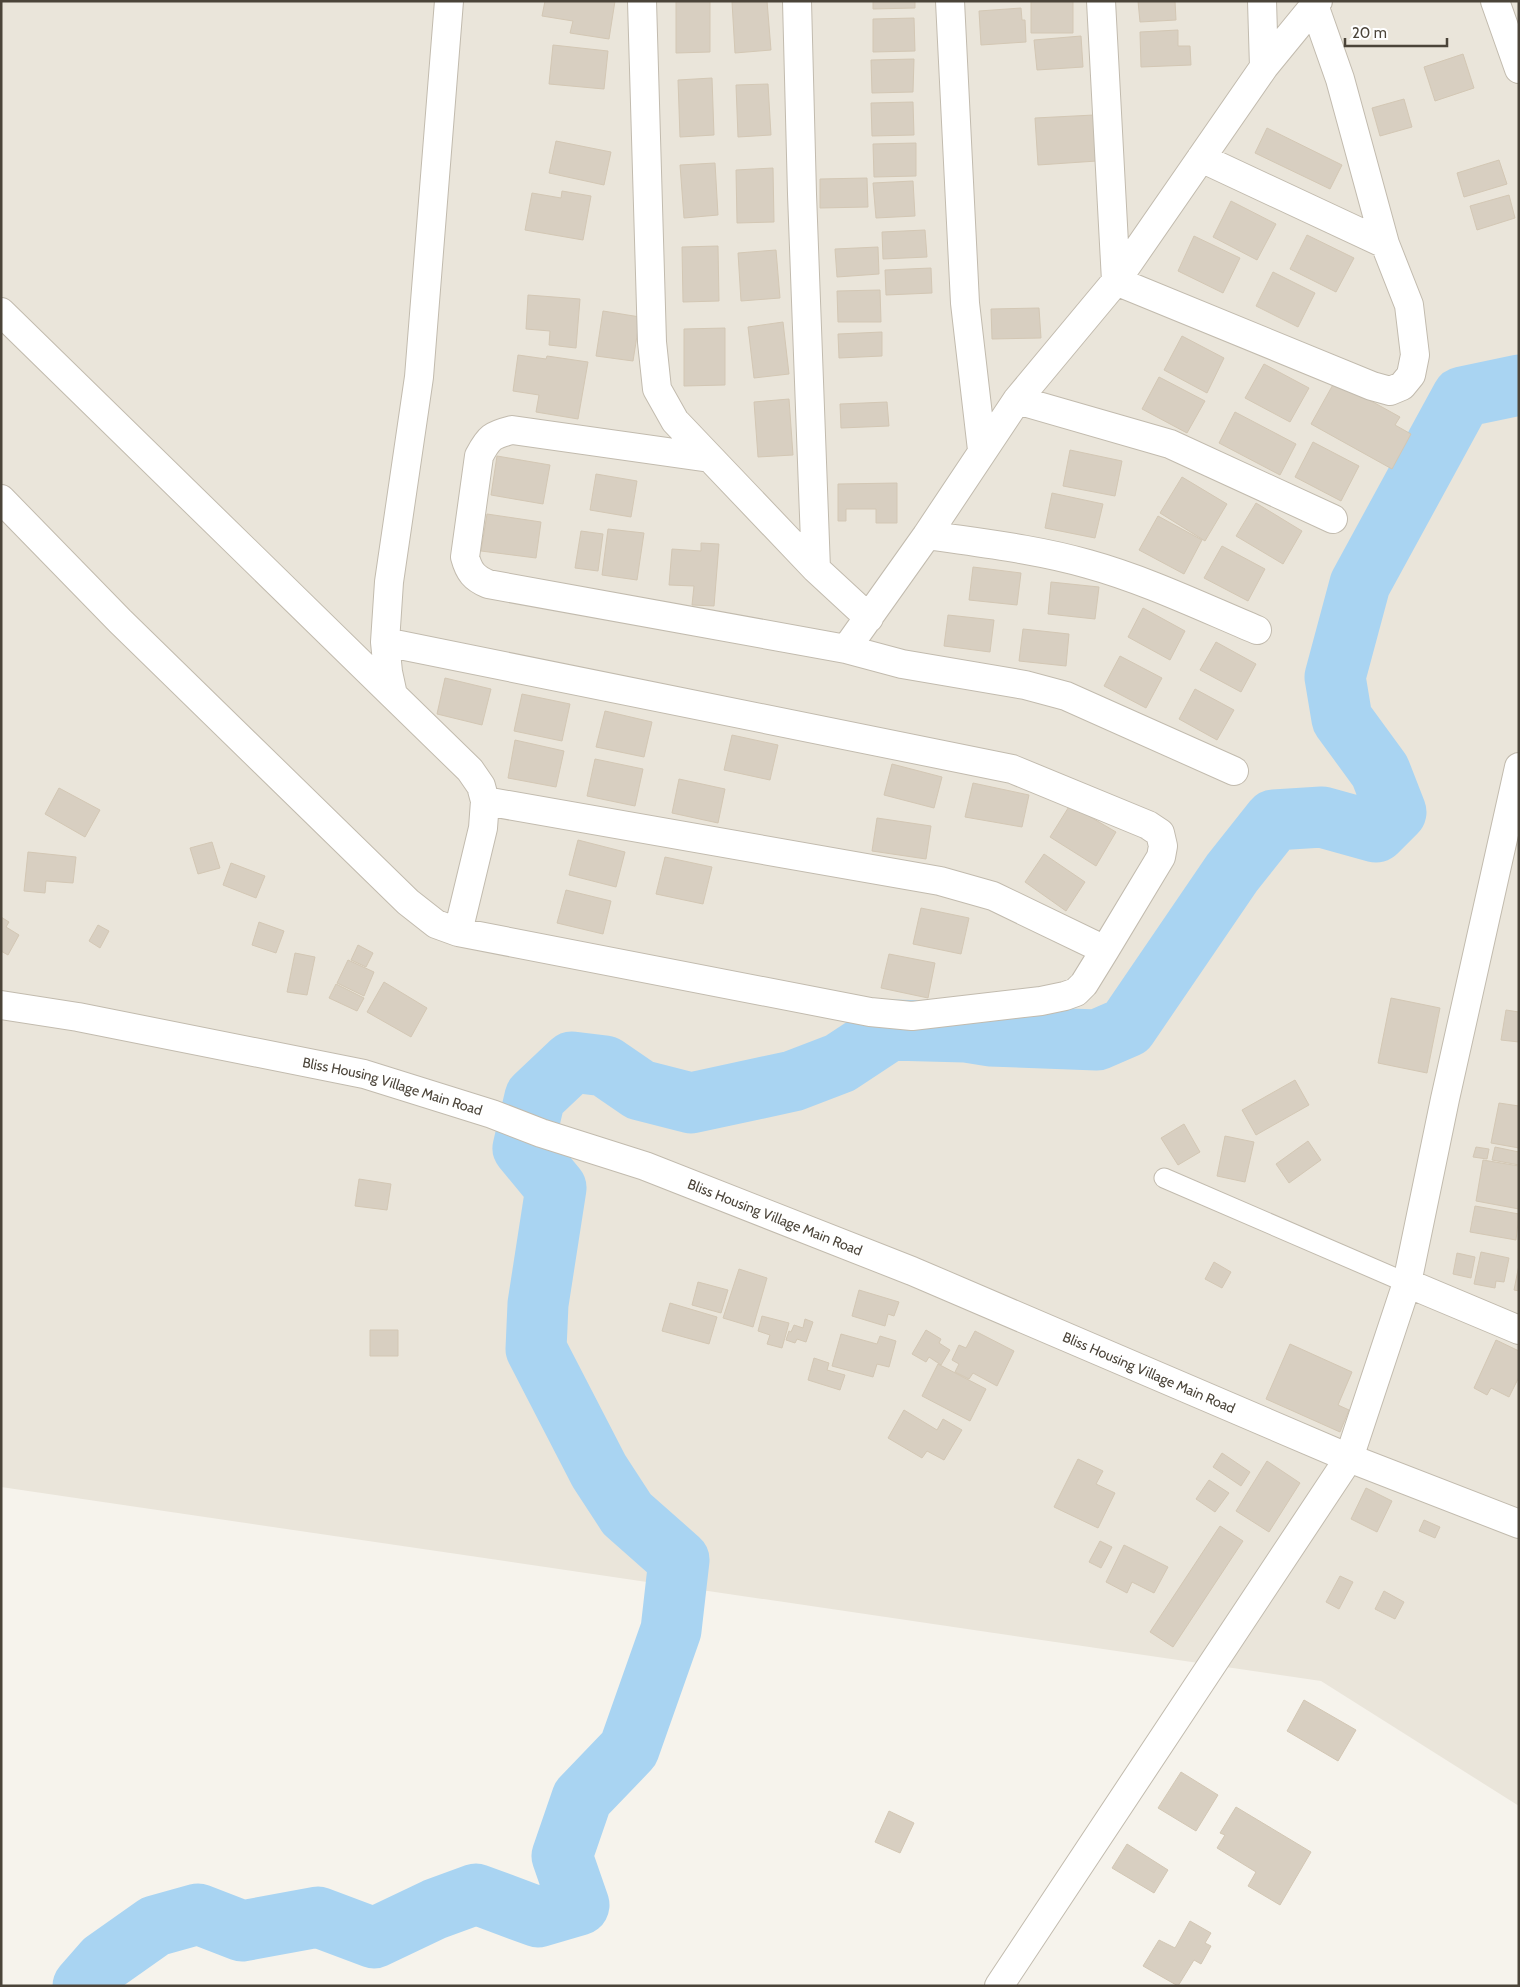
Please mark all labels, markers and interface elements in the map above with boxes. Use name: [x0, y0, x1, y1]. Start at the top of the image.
scale bar: [1345, 15, 1448, 47]
text: 20 m: [1352, 24, 1387, 42]
street label: Bliss Housing Village Main Road: [301, 1053, 485, 1119]
street label: Bliss Housing Village Main Road: [685, 1175, 865, 1260]
street label: Bliss Housing Village Main Road: [1060, 1328, 1238, 1417]

